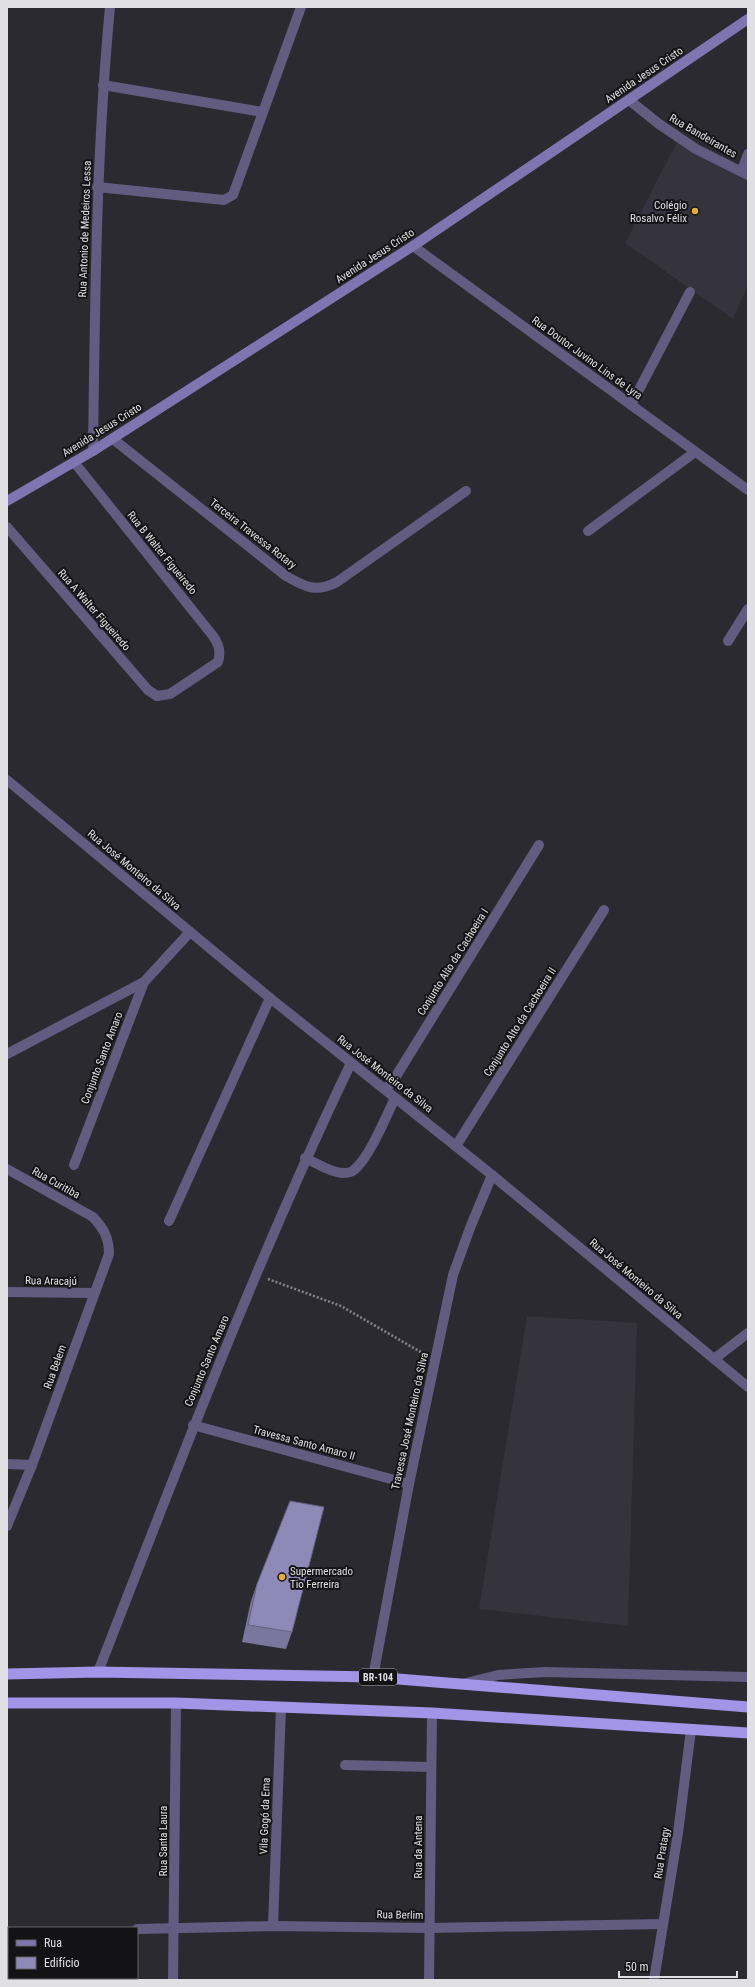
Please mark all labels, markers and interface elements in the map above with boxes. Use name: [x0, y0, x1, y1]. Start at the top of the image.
street label: Avenida Jesus Cristo: [603, 44, 686, 106]
street label: Rua Bandeirantes: [667, 111, 739, 161]
street label: Rua Antonio de Medeiros Lessa: [76, 160, 94, 298]
place label: Colégio Rosalvo Félix: [630, 199, 687, 225]
marker: Colégio Rosalvo Félix: [690, 206, 700, 216]
street label: Avenida Jesus Cristo: [333, 225, 417, 286]
street label: Rua Doutor Juvino Lins de Lyra: [529, 314, 645, 402]
street label: Avenida Jesus Cristo: [60, 400, 144, 460]
street label: Terceira Travessa Rotary: [207, 496, 299, 572]
street label: Rua B Walter Figueiredo: [124, 509, 200, 598]
street label: Rua A Walter Figueiredo: [55, 567, 133, 654]
street label: Rua José Monteiro da Silva: [85, 827, 183, 913]
street label: Conjunto Alto da Cachoeira I: [415, 906, 491, 1018]
street label: Conjunto Alto da Cachoeira II: [481, 965, 559, 1079]
street label: Conjunto Santo Amaro: [78, 1010, 126, 1106]
street label: Rua José Monteiro da Silva: [335, 1033, 435, 1115]
street label: Rua Curitiba: [30, 1165, 82, 1201]
street label: Rua José Monteiro da Silva: [587, 1236, 685, 1322]
street label: Rua Aracajú: [25, 1274, 77, 1288]
street label: Conjunto Santo Amaro: [182, 1313, 232, 1408]
street label: Rua Belem: [41, 1343, 69, 1391]
street label: Travessa José Monteiro da Silva: [389, 1351, 431, 1491]
street label: Travessa Santo Amaro II: [251, 1423, 357, 1463]
place label: Supermercado Tio Ferreira: [290, 1565, 353, 1591]
marker: Supermercado Tio Ferreira: [277, 1572, 287, 1582]
road number: BR-104: [359, 1669, 397, 1685]
street label: Vila Gogó da Ema: [257, 1777, 273, 1855]
street label: Rua Santa Laura: [157, 1806, 170, 1876]
street label: Rua da Antena: [412, 1816, 425, 1878]
street label: Rua Pratagy: [652, 1826, 673, 1880]
street label: Rua Berlim: [376, 1908, 424, 1922]
legend: [8, 1927, 138, 1979]
text: Rua: [44, 1936, 62, 1950]
scale bar: [619, 1953, 737, 1979]
text: Edifício: [44, 1956, 80, 1970]
text: 50 m: [625, 1960, 649, 1974]

